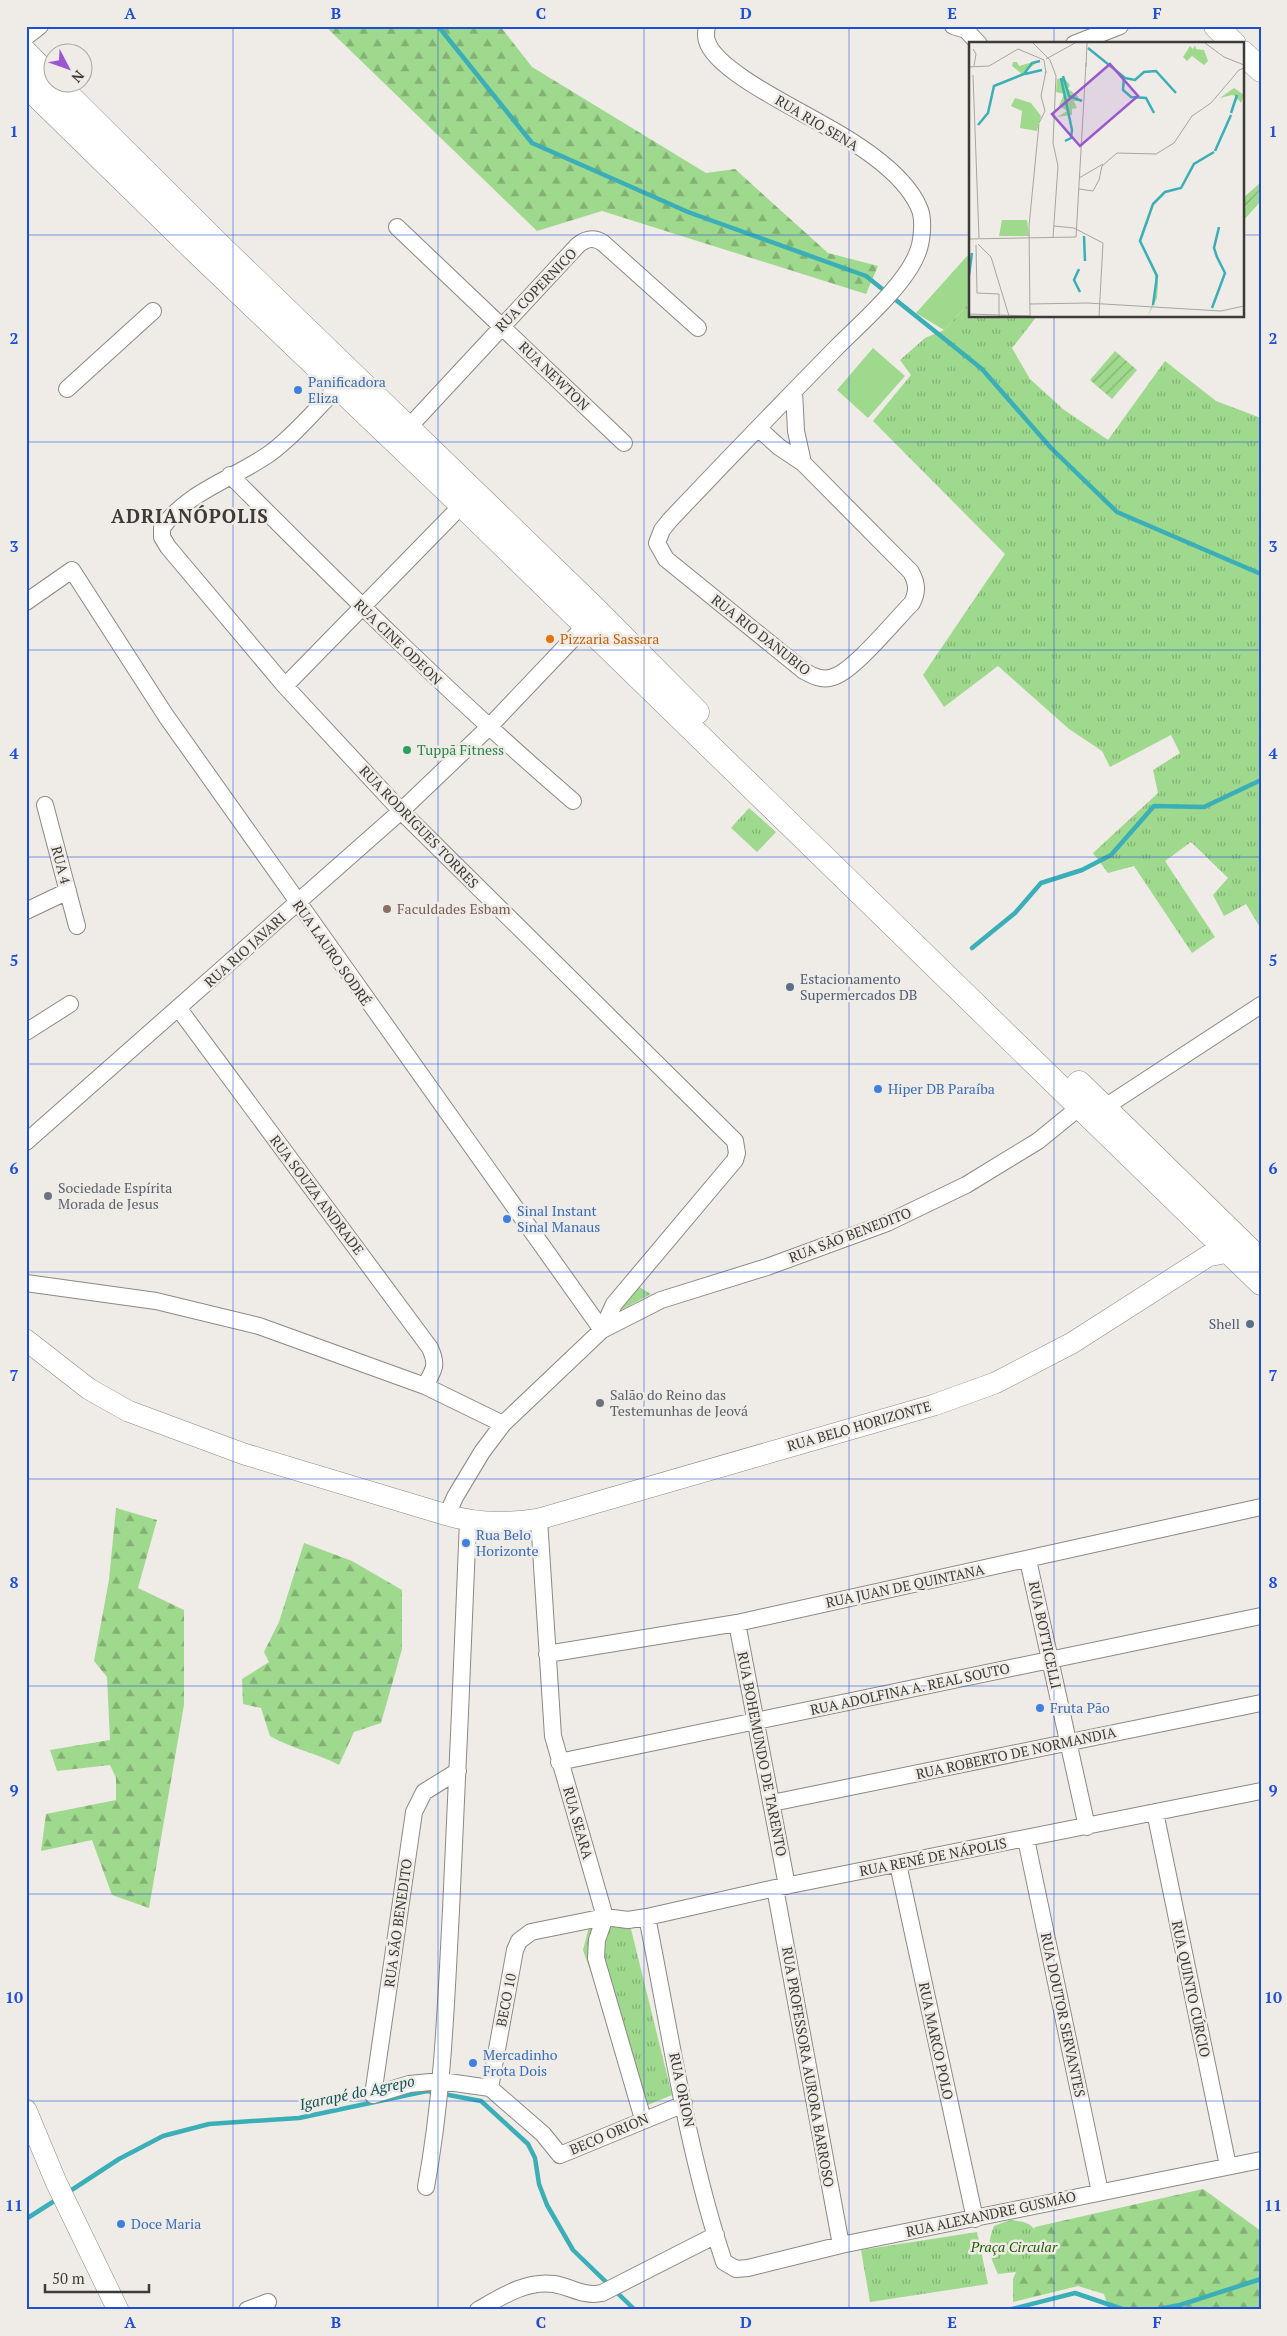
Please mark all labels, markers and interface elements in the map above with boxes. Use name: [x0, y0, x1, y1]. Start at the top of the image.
text: A: [124, 2, 136, 24]
text: B: [331, 2, 341, 24]
text: C: [536, 2, 546, 24]
text: D: [740, 2, 752, 24]
text: E: [947, 2, 957, 24]
text: F: [1152, 2, 1162, 24]
north arrow: [42, 42, 92, 92]
inset map: [969, 42, 1244, 318]
text: N: [67, 67, 89, 87]
street label: RUA RIO SENA: [772, 90, 863, 155]
text: 1: [9, 120, 19, 142]
text: 1: [1268, 120, 1278, 142]
street label: RUA COPERNICO: [491, 244, 581, 336]
text: 2: [9, 327, 19, 349]
text: 2: [1268, 327, 1278, 349]
street label: RUA NEWTON: [515, 337, 594, 414]
place label: Panificadora Eliza: [308, 372, 386, 407]
marker: Panificadora Eliza: [292, 384, 304, 396]
district label: ADRIANÓPOLIS: [111, 503, 269, 528]
text: 3: [9, 535, 19, 557]
text: 3: [1268, 535, 1278, 557]
street label: RUA RIO DANUBIO: [708, 590, 815, 679]
street label: RUA CINE ODEON: [350, 595, 447, 689]
place label: Pizzaria Sassara: [560, 629, 659, 648]
marker: Pizzaria Sassara: [544, 633, 556, 645]
place label: Tuppã Fitness: [417, 740, 504, 759]
text: 4: [9, 742, 19, 764]
text: 4: [1268, 742, 1278, 764]
marker: Tuppã Fitness: [401, 744, 413, 756]
street label: RUA RODRIGUES TORRES: [356, 761, 483, 892]
street label: RUA 4: [47, 844, 76, 886]
street label: RUA LAURO SODRÉ: [289, 896, 376, 1009]
place label: Faculdades Esbam: [397, 899, 511, 918]
marker: Faculdades Esbam: [381, 903, 393, 915]
street label: RUA RIO JAVARI: [200, 908, 289, 991]
text: 5: [9, 949, 19, 971]
text: 5: [1268, 949, 1278, 971]
place label: Estacionamento Supermercados DB: [800, 969, 917, 1004]
marker: Estacionamento Supermercados DB: [784, 981, 796, 993]
place label: Hiper DB Paraíba: [888, 1079, 995, 1098]
marker: Hiper DB Paraíba: [872, 1083, 884, 1095]
street label: RUA SOUZA ANDRADE: [266, 1131, 369, 1258]
text: 6: [9, 1157, 19, 1179]
text: 6: [1268, 1157, 1278, 1179]
place label: Sociedade Espírita Morada de Jesus: [58, 1178, 172, 1213]
marker: Sociedade Espírita Morada de Jesus: [42, 1190, 54, 1202]
place label: Sinal Instant Sinal Manaus: [517, 1201, 600, 1236]
street label: RUA SÃO BENEDITO: [786, 1202, 914, 1267]
marker: Sinal Instant Sinal Manaus: [501, 1213, 513, 1225]
place label: Shell: [1209, 1314, 1240, 1333]
marker: Shell: [1244, 1318, 1256, 1330]
text: 7: [9, 1364, 19, 1386]
text: 7: [1268, 1364, 1278, 1386]
place label: Salão do Reino das Testemunhas de Jeová: [610, 1385, 748, 1420]
street label: RUA BELO HORIZONTE: [785, 1396, 933, 1455]
marker: Salão do Reino das Testemunhas de Jeová: [594, 1397, 606, 1409]
place label: Rua Belo Horizonte: [476, 1525, 538, 1560]
marker: Rua Belo Horizonte: [460, 1537, 472, 1549]
street label: RUA JUAN DE QUINTANA: [824, 1559, 986, 1612]
text: 8: [9, 1571, 19, 1593]
text: 8: [1268, 1571, 1278, 1593]
street label: RUA BOTTICELLI: [1025, 1579, 1066, 1690]
street label: RUA BOHEMUNDO DE TARENTO: [733, 1650, 792, 1858]
street label: RUA ADOLFINA A. REAL SOUTO: [808, 1658, 1011, 1719]
place label: Fruta Pão: [1050, 1698, 1110, 1717]
marker: Fruta Pão: [1034, 1702, 1046, 1714]
street label: RUA ROBERTO DE NORMANDIA: [914, 1722, 1118, 1783]
text: 9: [9, 1779, 19, 1801]
text: 9: [1268, 1779, 1278, 1801]
street label: RUA SEARA: [559, 1784, 598, 1862]
street label: RUA RENÉ DE NÁPOLIS: [858, 1833, 1008, 1880]
street label: RUA SÃO BENEDITO: [379, 1857, 416, 1989]
street label: RUA QUINTO CÚRCIO: [1168, 1919, 1215, 2059]
street label: RUA DOUTOR SERVANTES: [1037, 1931, 1090, 2099]
street label: RUA PROFESSORA AURORA BARROSO: [778, 1945, 839, 2189]
street label: BECO 10: [491, 1972, 520, 2028]
street label: RUA MARCO POLO: [915, 1980, 958, 2101]
text: 10: [5, 1986, 23, 2008]
text: 10: [1264, 1986, 1282, 2008]
place label: Mercadinho Frota Dois: [483, 2045, 558, 2080]
street label: RUA ORION: [665, 2051, 700, 2129]
marker: Mercadinho Frota Dois: [467, 2057, 479, 2069]
water label: Igarapé do Agrepo: [296, 2070, 417, 2114]
street label: BECO ORION: [566, 2108, 651, 2159]
street label: RUA ALEXANDRE GUSMÃO: [904, 2186, 1078, 2241]
text: 11: [5, 2194, 23, 2216]
text: 11: [1264, 2194, 1282, 2216]
place label: Doce Maria: [131, 2214, 201, 2233]
marker: Doce Maria: [115, 2218, 127, 2230]
park label: Praça Circular: [970, 2237, 1058, 2256]
scale bar: [45, 2261, 149, 2293]
text: 50 m: [52, 2268, 85, 2288]
text: A: [124, 2311, 136, 2333]
text: B: [331, 2311, 341, 2333]
text: C: [536, 2311, 546, 2333]
text: D: [740, 2311, 752, 2333]
text: E: [947, 2311, 957, 2333]
text: F: [1152, 2311, 1162, 2333]

